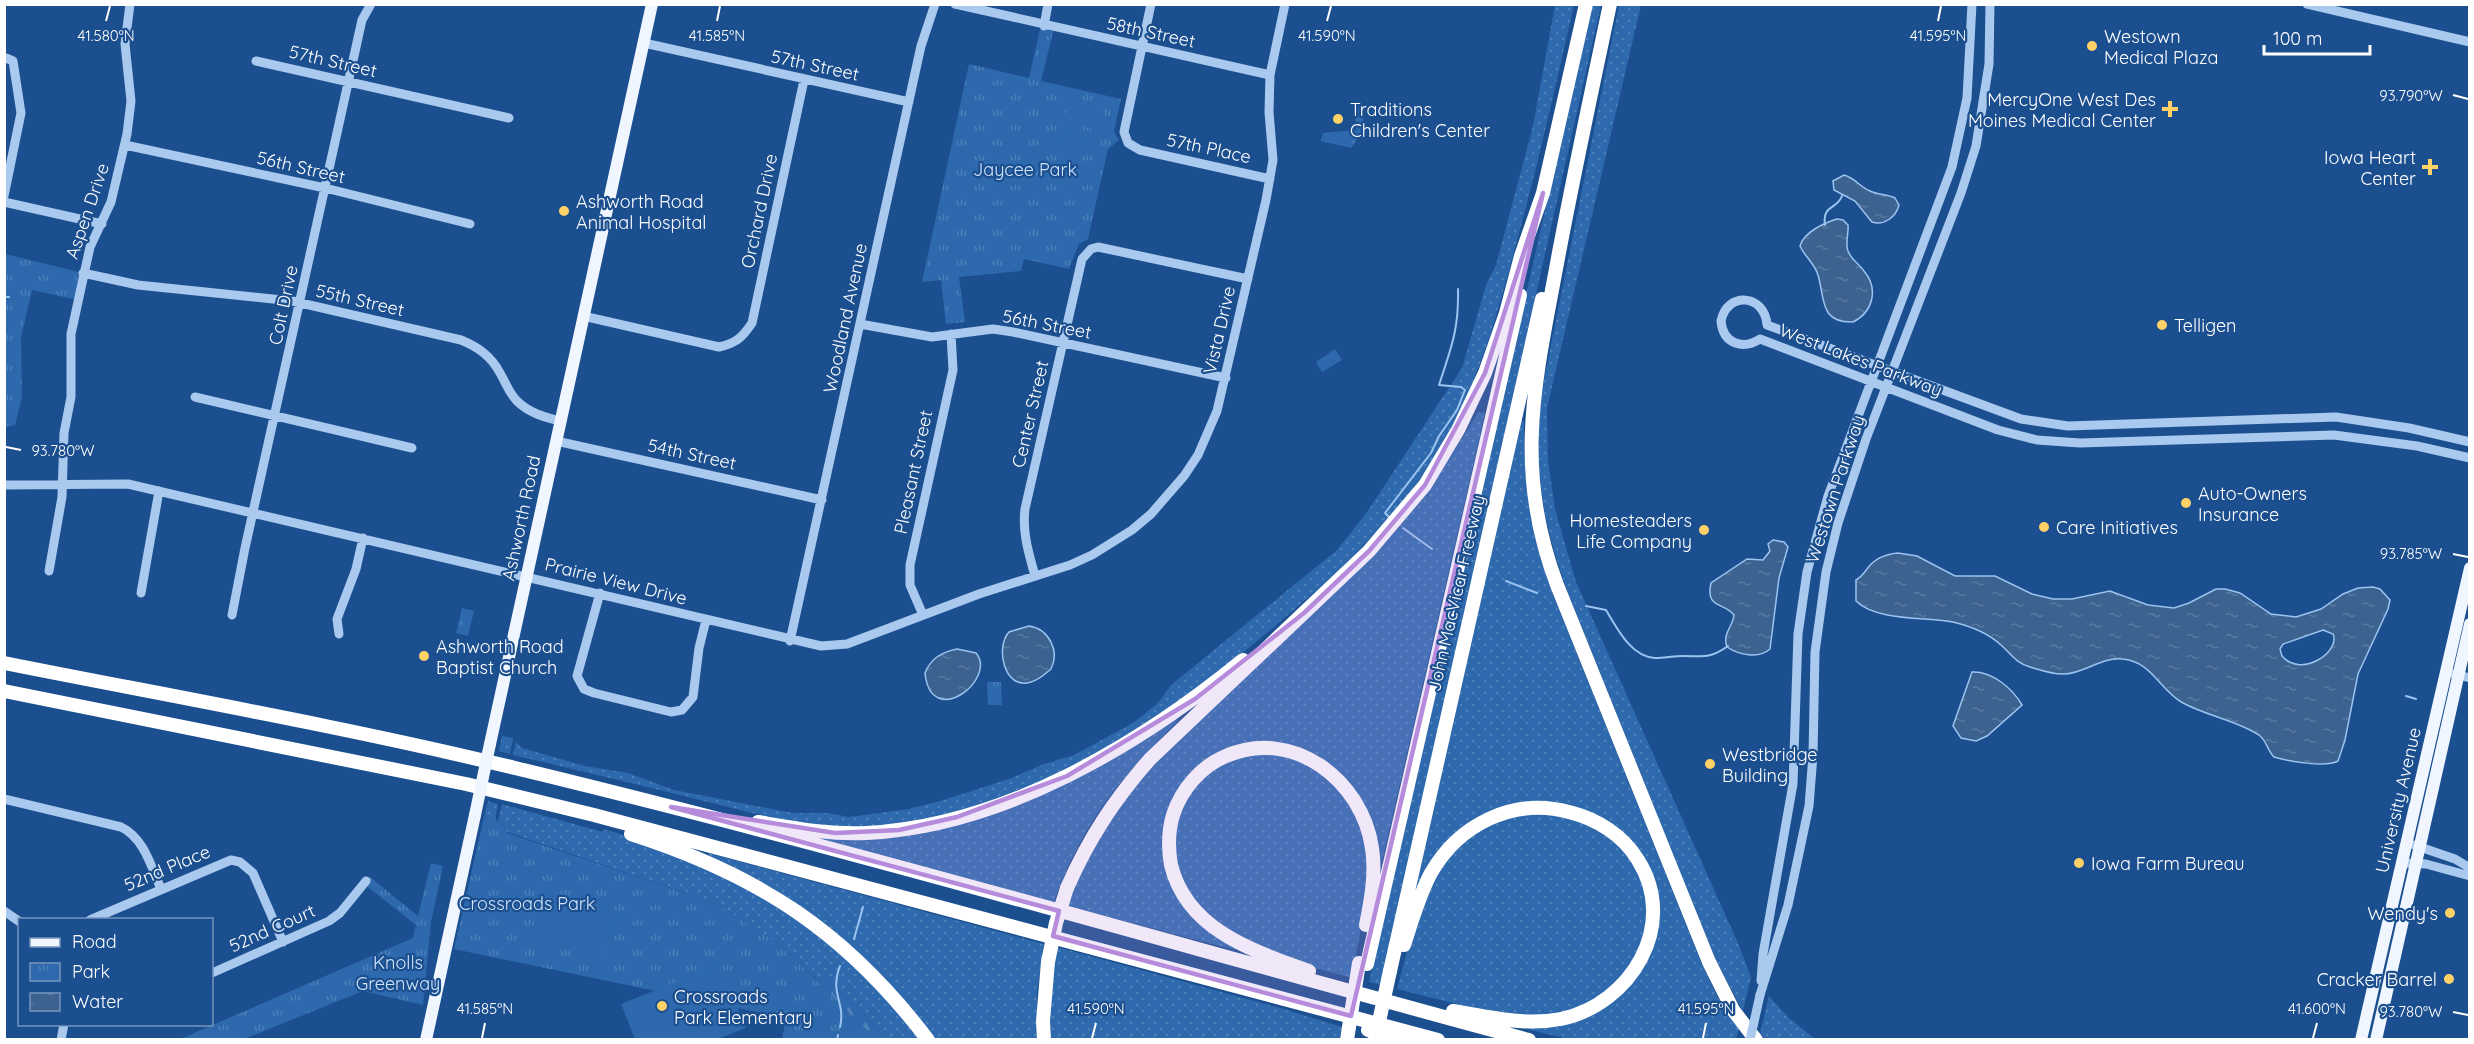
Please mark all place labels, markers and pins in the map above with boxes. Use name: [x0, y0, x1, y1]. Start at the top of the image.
place label: Westown Medical Plaza: [2104, 25, 2218, 69]
marker: Westown Medical Plaza: [2085, 39, 2099, 53]
place label: MercyOne West Des Moines Medical Center: [1968, 88, 2156, 132]
place label: Traditions Children's Center: [1350, 98, 1490, 142]
marker: MercyOne West Des Moines Medical Center: [2161, 100, 2179, 118]
marker: Traditions Children's Center: [1331, 112, 1345, 126]
place label: Iowa Heart Center: [2324, 146, 2416, 190]
marker: Iowa Heart Center: [2421, 158, 2439, 176]
place label: Ashworth Road Animal Hospital: [576, 190, 706, 234]
marker: Ashworth Road Animal Hospital: [557, 204, 571, 218]
place label: Telligen: [2174, 314, 2236, 337]
marker: Telligen: [2155, 318, 2169, 332]
place label: Auto-Owners Insurance: [2198, 482, 2307, 526]
marker: Auto-Owners Insurance: [2179, 496, 2193, 510]
place label: Homesteaders Life Company: [1570, 509, 1692, 553]
place label: Care Initiatives: [2056, 516, 2178, 539]
marker: Care Initiatives: [2037, 520, 2051, 534]
marker: Homesteaders Life Company: [1697, 523, 1711, 537]
place label: Ashworth Road Baptist Church: [436, 635, 564, 679]
marker: Ashworth Road Baptist Church: [417, 649, 431, 663]
place label: Westbridge Building: [1722, 743, 1817, 787]
marker: Westbridge Building: [1703, 757, 1717, 771]
place label: Iowa Farm Bureau: [2091, 852, 2245, 875]
marker: Iowa Farm Bureau: [2072, 856, 2086, 870]
place label: Wendy's: [2367, 902, 2438, 925]
marker: Wendy's: [2443, 906, 2457, 920]
place label: Cracker Barrel: [2317, 968, 2437, 991]
marker: Cracker Barrel: [2442, 972, 2456, 986]
place label: Crossroads Park Elementary: [674, 985, 813, 1029]
marker: Crossroads Park Elementary: [655, 999, 669, 1013]

